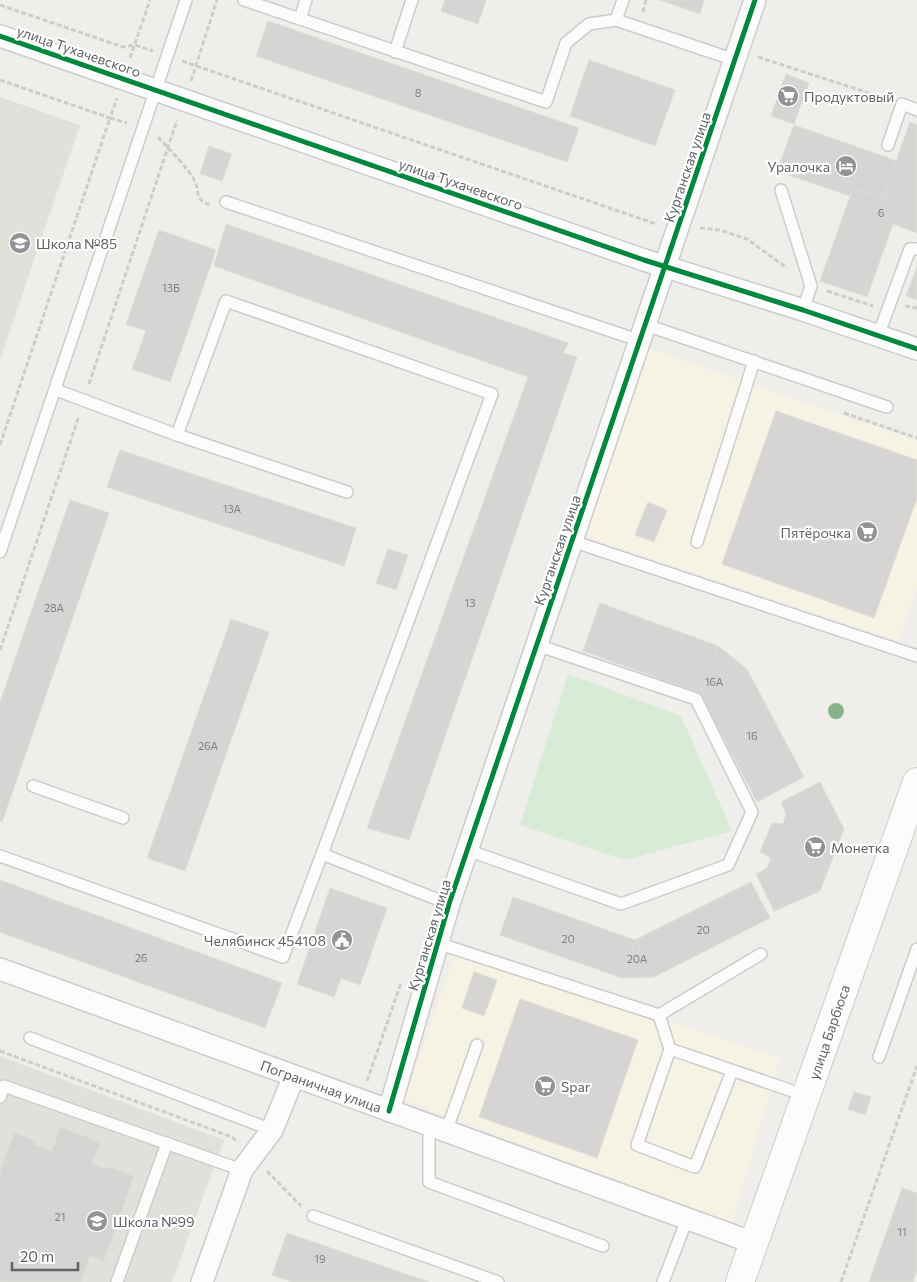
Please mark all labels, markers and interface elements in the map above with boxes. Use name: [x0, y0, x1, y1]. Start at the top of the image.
street label: улица Тухачевского: [15, 22, 143, 80]
supermarket icon: Продуктовый: [776, 84, 800, 108]
house number: 8: [415, 86, 422, 99]
place label: Продуктовый: [804, 88, 894, 105]
street label: Курганская улица: [660, 110, 714, 224]
hotel icon: Уралочка: [834, 154, 858, 178]
street label: улица Тухачевского: [397, 155, 525, 213]
place label: Уралочка: [767, 158, 830, 175]
house number: 6: [878, 206, 885, 219]
school or university icon: Школа №85: [8, 231, 32, 255]
place label: Школа №85: [36, 235, 117, 252]
house number: 13Б: [162, 281, 180, 294]
street label: Курганская улица: [530, 493, 584, 607]
house number: 13А: [223, 502, 242, 515]
supermarket icon: Пятёрочка: [855, 520, 879, 544]
place label: Пятёрочка: [781, 524, 851, 541]
house number: 13: [465, 596, 475, 609]
house number: 28А: [44, 601, 64, 614]
house number: 16А: [705, 675, 724, 688]
house number: 16: [746, 729, 758, 742]
house number: 26А: [198, 739, 218, 752]
supermarket icon: Монетка: [803, 835, 827, 859]
place label: Монетка: [831, 839, 889, 856]
street label: Курганская улица: [404, 877, 454, 993]
house number: 20: [696, 923, 710, 936]
public building icon: Челябинск 454108: [330, 928, 354, 952]
place label: Челябинск 454108: [204, 932, 326, 949]
house number: 20: [561, 932, 575, 945]
house number: 26: [135, 951, 148, 964]
house number: 20А: [627, 952, 648, 965]
street label: улица Барбюса: [805, 982, 853, 1082]
street label: Пограничная улица: [258, 1056, 384, 1116]
supermarket icon: Spar: [533, 1074, 557, 1098]
place label: Spar: [561, 1078, 591, 1095]
school or university icon: Школа №99: [85, 1209, 109, 1233]
house number: 21: [55, 1210, 65, 1223]
place label: Школа №99: [113, 1213, 195, 1230]
house number: 11: [897, 1225, 907, 1238]
scale bar: [12, 1240, 79, 1272]
text: 20 m: [20, 1247, 54, 1265]
house number: 19: [314, 1252, 326, 1265]

